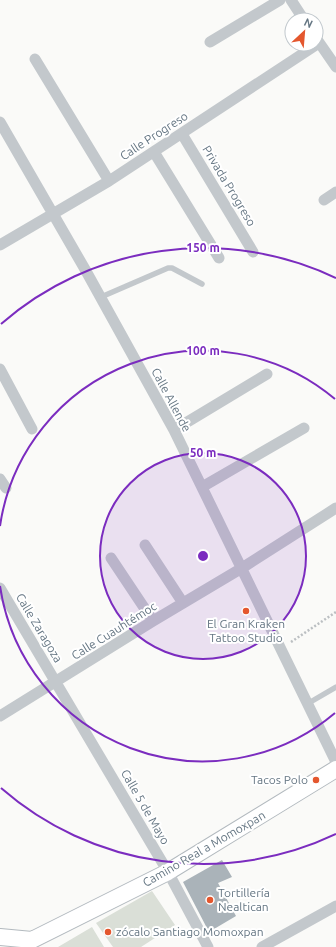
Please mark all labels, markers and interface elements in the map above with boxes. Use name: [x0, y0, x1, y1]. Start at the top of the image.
north arrow: [284, 12, 324, 52]
text: N: [302, 16, 315, 30]
street label: Calle Progreso: [117, 109, 190, 162]
street label: Privada Progreso: [200, 143, 259, 228]
text: 150 m: [186, 241, 220, 254]
text: 100 m: [186, 344, 220, 357]
street label: Calle Allende: [149, 366, 194, 434]
text: 50 m: [190, 446, 216, 459]
centre of rings: [196, 549, 210, 563]
street label: Calle Zaragoza: [14, 591, 65, 665]
street label: Calle Cuauhtémoc: [69, 599, 159, 662]
marker: El Gran Kraken Tattoo Studio: [241, 606, 251, 616]
place label: El Gran Kraken Tattoo Studio: [207, 617, 285, 644]
street label: Calle 5 de Mayo: [119, 767, 172, 847]
place label: Tacos Polo: [251, 773, 308, 786]
marker: Tacos Polo: [311, 775, 321, 785]
street label: Camino Real a Momoxpan: [140, 808, 267, 889]
place label: Tortillería Nealtican: [218, 886, 270, 913]
marker: Tortillería Nealtican: [205, 895, 215, 905]
place label: zócalo Santiago Momoxpan: [116, 925, 264, 938]
marker: zócalo Santiago Momoxpan: [103, 927, 113, 937]

